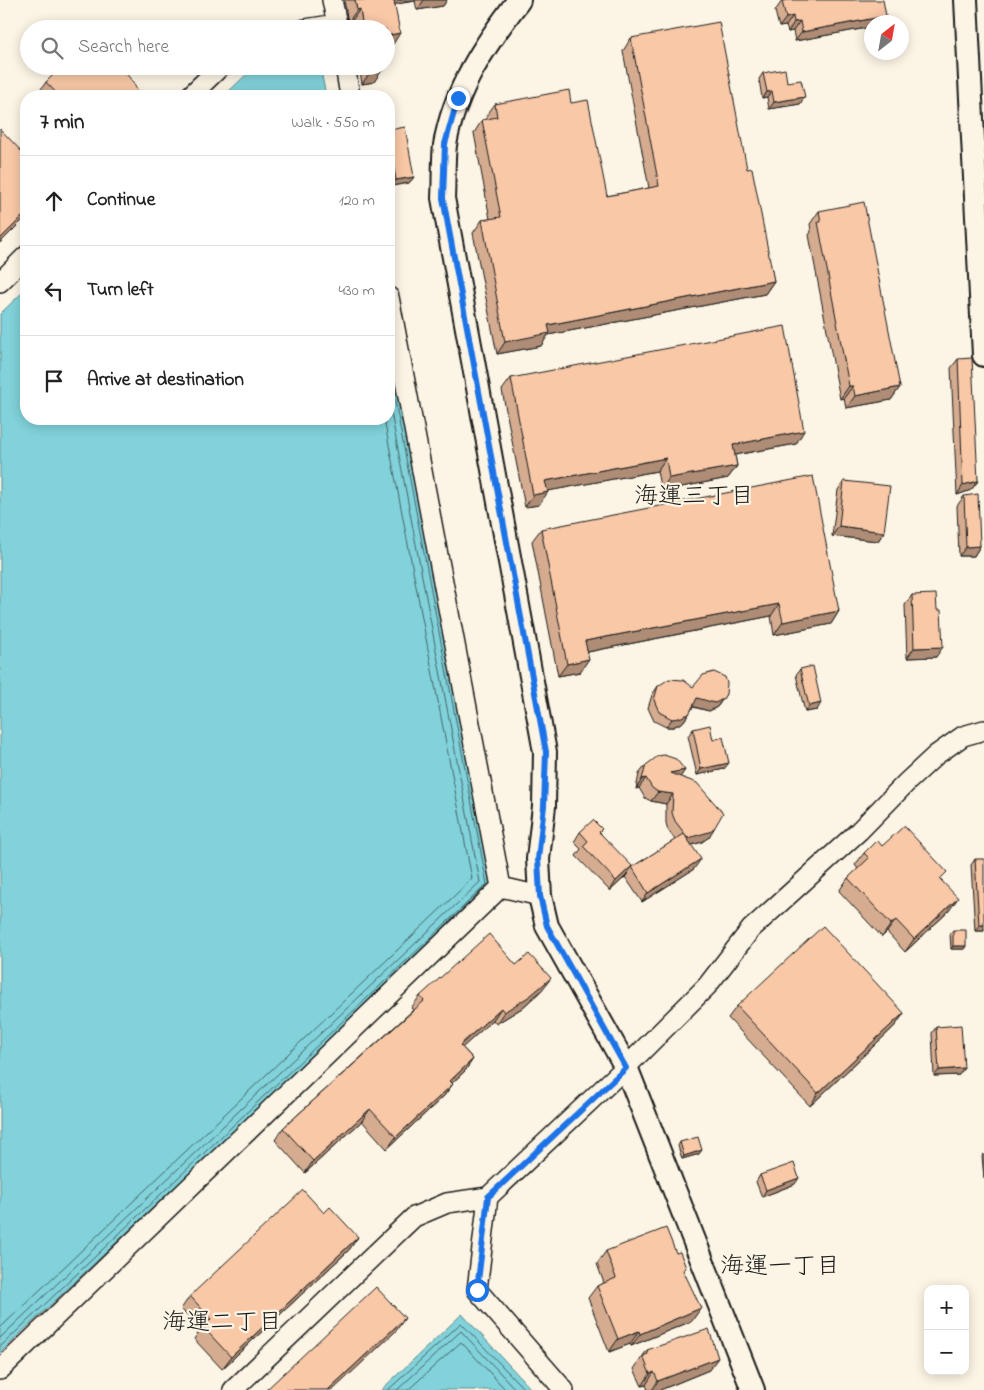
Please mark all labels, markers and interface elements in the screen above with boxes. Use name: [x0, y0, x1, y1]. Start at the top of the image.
north arrow: [864, 15, 909, 60]
search box: [20, 20, 395, 75]
icon: search: [38, 34, 66, 62]
text: Search here: [78, 34, 169, 61]
route end: [447, 87, 470, 110]
text: 7 min: [40, 108, 84, 138]
text: Walk · 550 m: [291, 111, 375, 135]
icon: ahead: [40, 187, 68, 215]
text: Continue: [87, 187, 155, 214]
text: 120 m: [339, 189, 375, 213]
icon: left: [40, 277, 68, 305]
text: Turn left: [87, 277, 154, 304]
text: 430 m: [338, 279, 375, 303]
icon: arrive: [40, 367, 68, 395]
text: Arrive at destination: [87, 367, 244, 394]
district label: 海運三丁目: [634, 480, 754, 515]
district label: 海運一丁目: [720, 1250, 840, 1285]
route start: [466, 1279, 489, 1302]
map controls: [924, 1285, 969, 1375]
button: +: [924, 1285, 969, 1330]
district label: 海運二丁目: [162, 1306, 282, 1341]
button: −: [924, 1330, 969, 1375]

